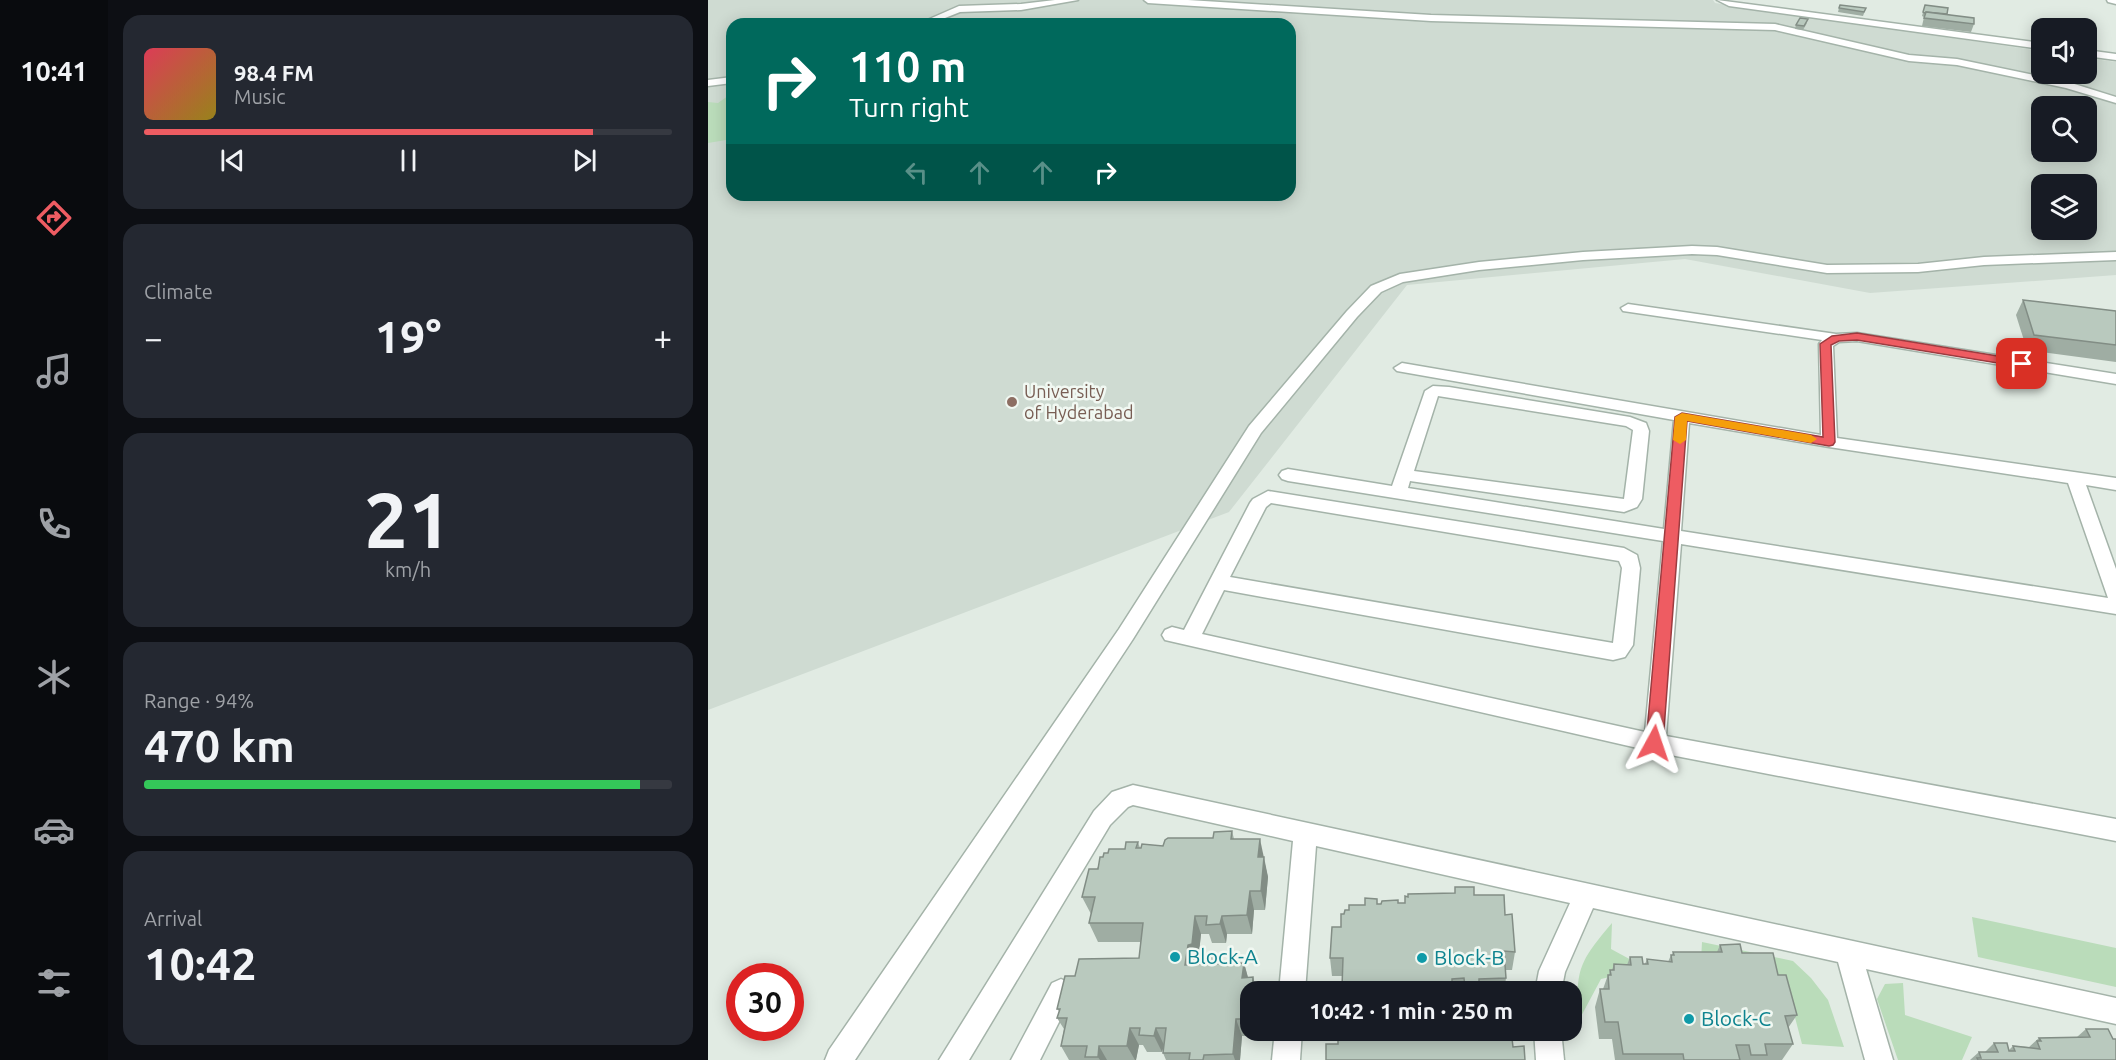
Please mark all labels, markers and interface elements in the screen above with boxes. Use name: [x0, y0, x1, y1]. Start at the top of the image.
map controls: [2031, 18, 2097, 240]
button: sound: [2031, 18, 2097, 84]
icon: right: [750, 42, 828, 120]
text: 110 m: [849, 43, 966, 90]
text: 10:41: [20, 56, 88, 86]
text: 98.4 FM: [234, 60, 314, 85]
text: Music: [234, 85, 286, 108]
text: Turn right: [849, 92, 969, 122]
button: search: [2031, 96, 2097, 162]
icon: previous: [216, 144, 249, 177]
icon: pause: [392, 144, 425, 177]
icon: next: [568, 144, 601, 177]
icon: left: [900, 156, 933, 189]
icon: ahead: [963, 156, 996, 189]
icon: ahead: [1026, 156, 1059, 189]
icon: right: [1089, 156, 1122, 189]
button: layers: [2031, 174, 2097, 240]
icon: directions: [33, 197, 75, 239]
text: Climate: [144, 280, 213, 303]
text: 19°: [375, 311, 441, 362]
text: −: [144, 319, 163, 356]
text: +: [653, 319, 672, 356]
pin: [1996, 338, 2047, 389]
icon: arrive: [2005, 347, 2038, 380]
icon: music: [33, 350, 75, 392]
place label: University of Hyderabad: [1024, 381, 1134, 422]
marker: University of Hyderabad: [1005, 395, 1019, 409]
text: 21: [364, 475, 452, 563]
icon: phone: [33, 503, 75, 545]
text: km/h: [385, 558, 431, 581]
icon: climate: [33, 656, 75, 698]
text: Range · 94%: [144, 689, 254, 712]
position arrow: [1622, 711, 1686, 775]
text: 470 km: [144, 720, 295, 771]
icon: car: [33, 809, 75, 851]
text: Arrival: [144, 907, 202, 930]
text: 10:42: [144, 938, 257, 989]
place label: Block-A: [1187, 944, 1258, 968]
place label: Block-B: [1434, 945, 1505, 969]
marker: Block-A: [1168, 950, 1182, 964]
marker: Block-B: [1415, 951, 1429, 965]
icon: filters: [33, 962, 75, 1004]
speed limit sign: 30: [726, 963, 804, 1041]
text: 10:42 · 1 min · 250 m: [1309, 998, 1513, 1023]
place label: Block-C: [1701, 1006, 1771, 1030]
marker: Block-C: [1682, 1012, 1696, 1026]

